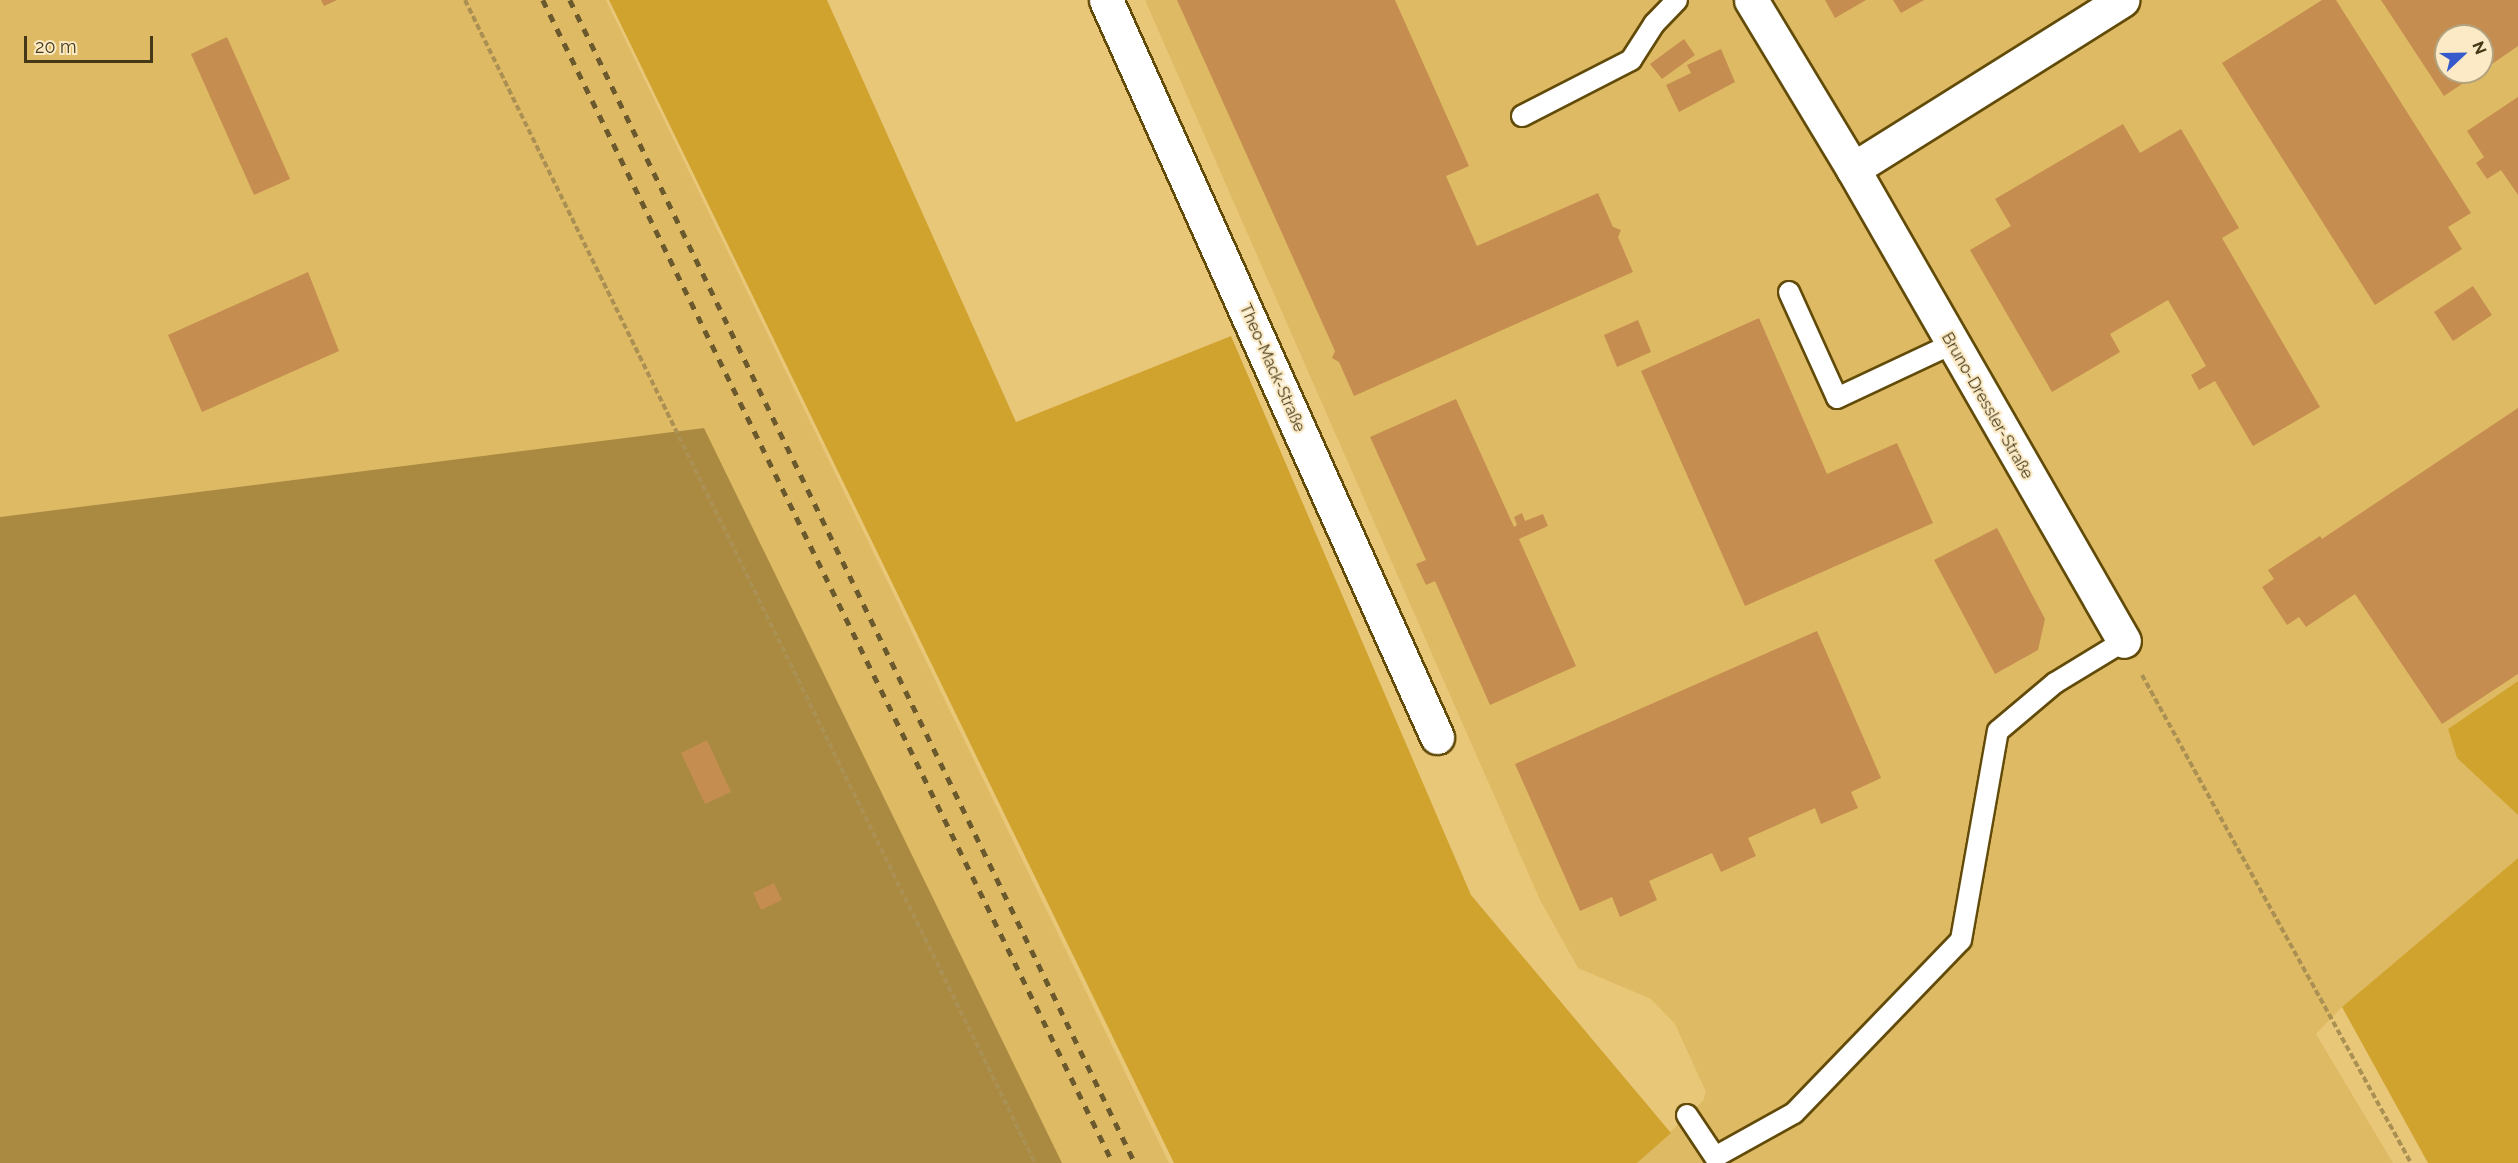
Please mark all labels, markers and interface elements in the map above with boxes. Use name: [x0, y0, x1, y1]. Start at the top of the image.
scale bar: [27, 24, 156, 62]
north arrow: [2434, 24, 2494, 84]
text: 20 m: [35, 36, 77, 57]
text: N: [2468, 39, 2490, 57]
street label: Theo-Mack-Straße: [1235, 301, 1309, 435]
street label: Bruno-Dressler-Straße: [1937, 329, 2037, 483]

